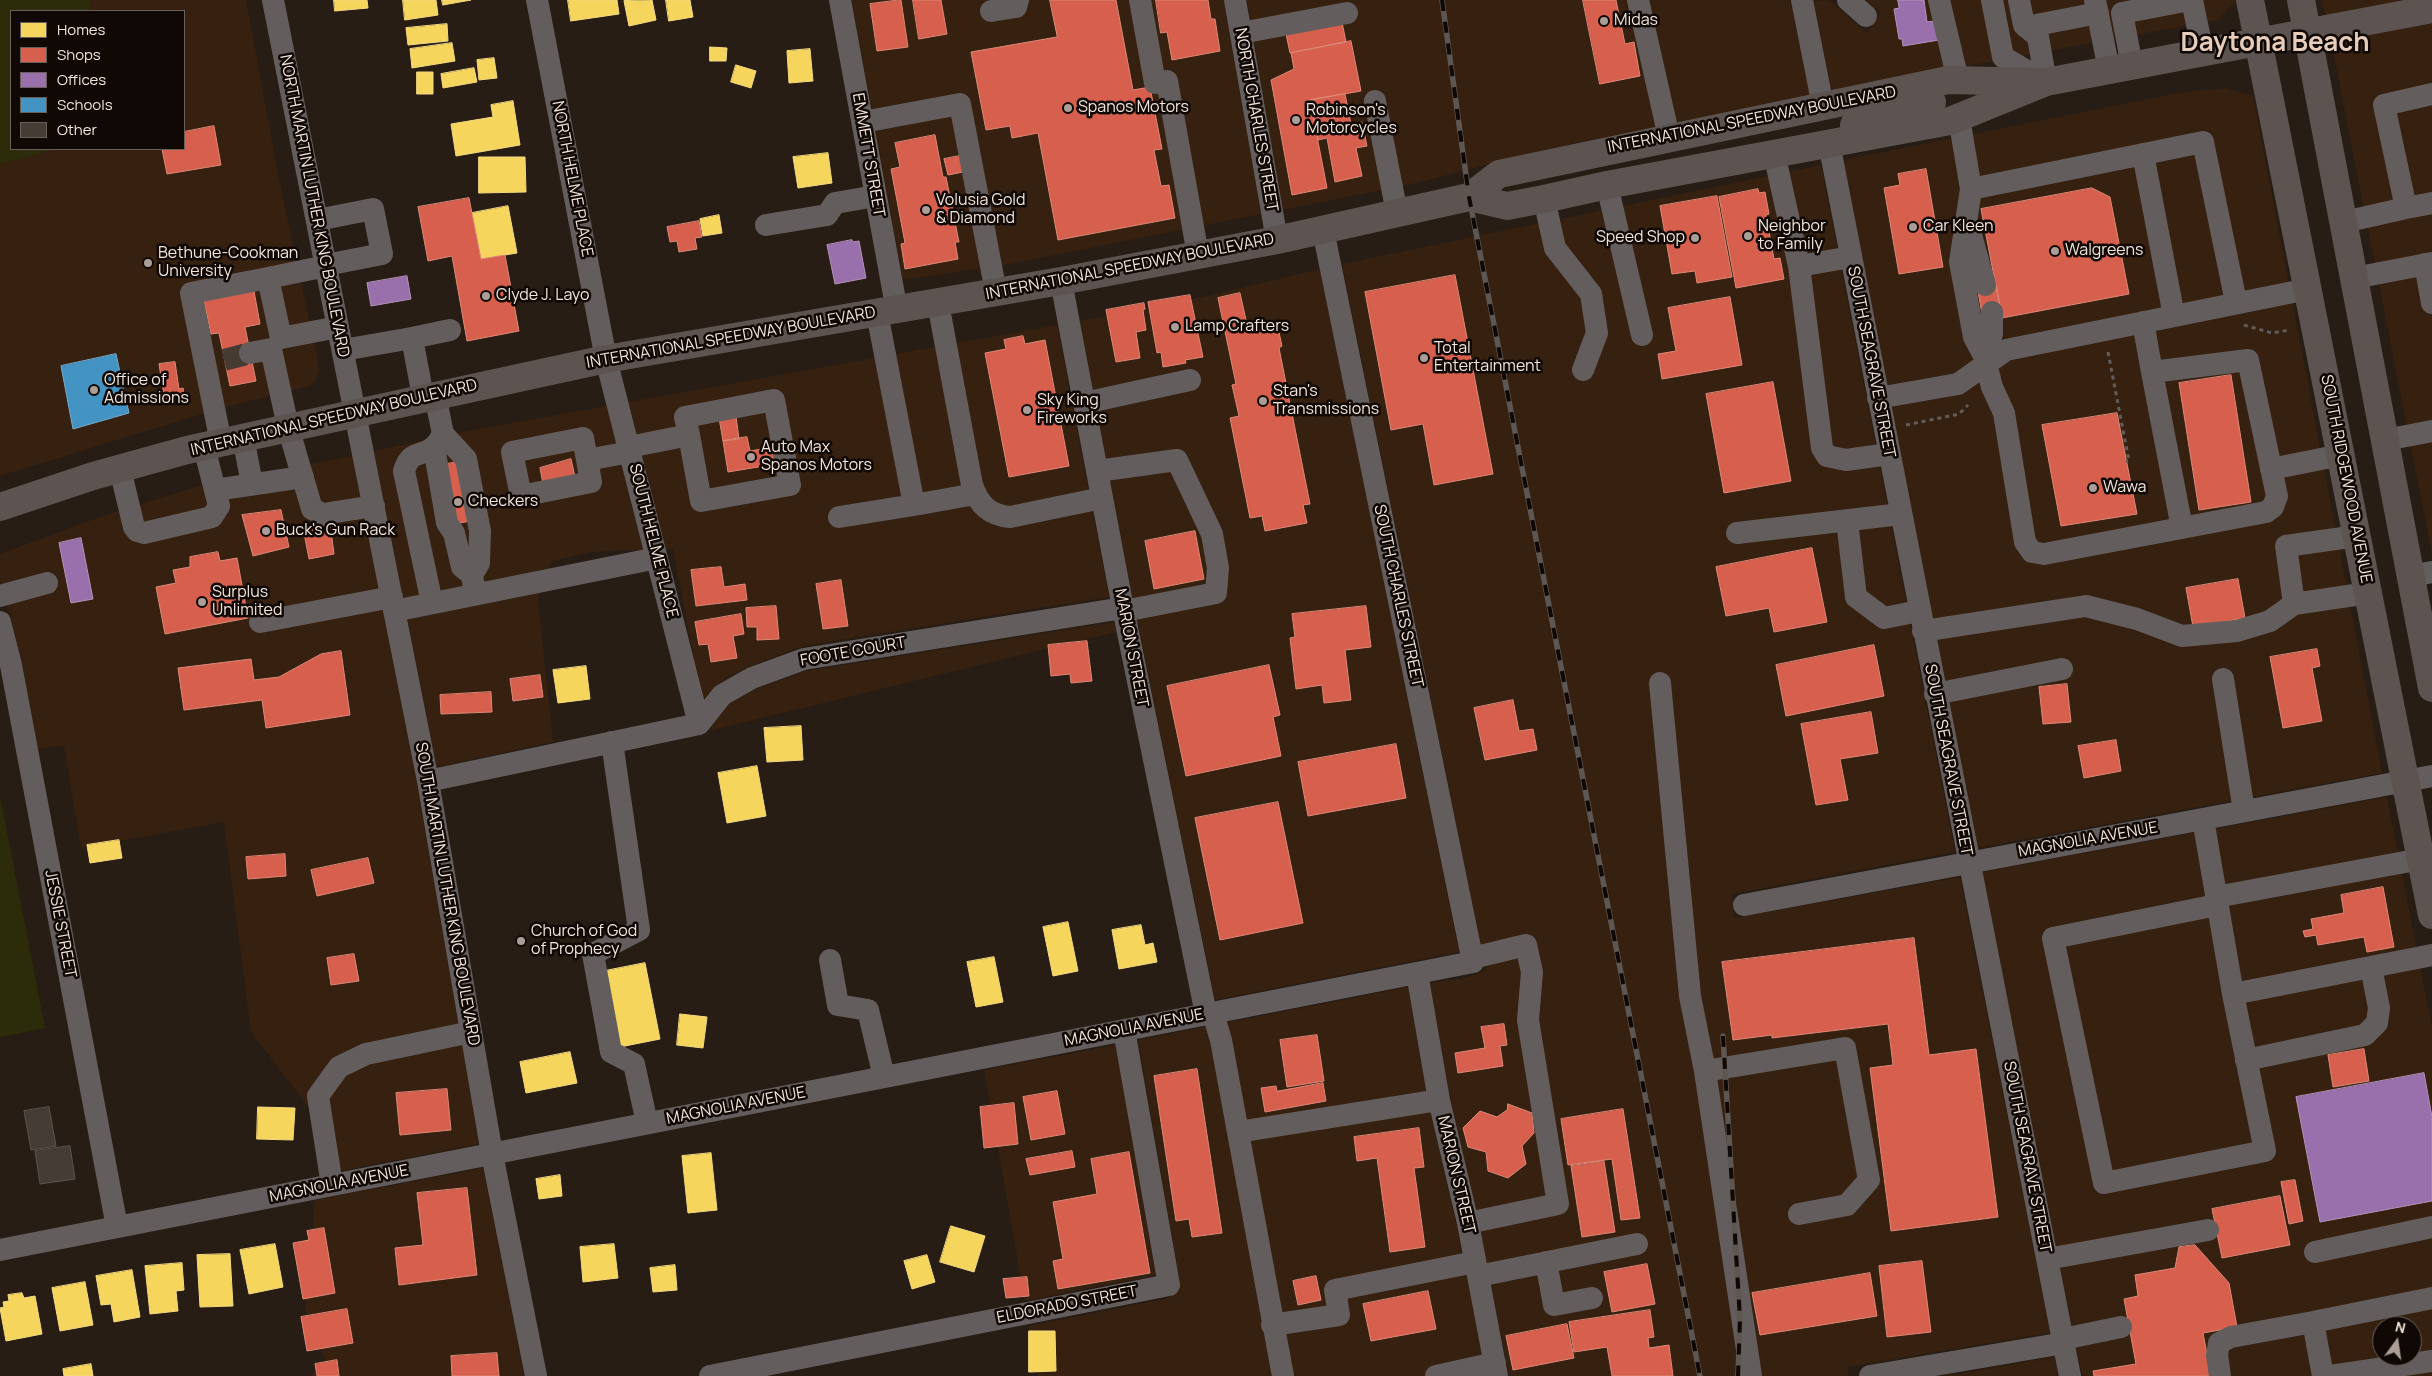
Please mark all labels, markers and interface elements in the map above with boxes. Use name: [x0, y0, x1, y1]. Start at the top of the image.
legend: [10, 10, 185, 150]
place label: Midas: [1614, 11, 1658, 31]
marker: Midas: [1598, 15, 1610, 27]
text: Homes: [57, 19, 105, 40]
street label: NORTH CHARLES STREET: [1230, 27, 1282, 213]
district label: Daytona Beach: [2180, 28, 2370, 60]
text: Shops: [57, 44, 101, 65]
street label: NORTH MARTIN LUTHER KING BOULEVARD: [275, 53, 353, 359]
text: Offices: [57, 69, 106, 90]
street label: INTERNATIONAL SPEEDWAY BOULEVARD: [1606, 83, 1898, 157]
street label: EMMETT STREET: [848, 91, 888, 219]
text: Schools: [57, 94, 113, 115]
place label: Spanos Motors: [1078, 98, 1189, 118]
street label: NORTH HELME PLACE: [547, 99, 597, 259]
place label: Robinson's Motorcycles: [1306, 101, 1397, 139]
marker: Spanos Motors: [1062, 102, 1074, 114]
marker: Robinson's Motorcycles: [1290, 114, 1302, 126]
text: Other: [57, 119, 97, 140]
place label: Volusia Gold & Diamond: [936, 191, 1026, 229]
marker: Volusia Gold & Diamond: [920, 204, 932, 216]
place label: Neighbor to Family: [1758, 217, 1826, 255]
place label: Car Kleen: [1923, 217, 1994, 237]
marker: Car Kleen: [1907, 221, 1919, 233]
place label: Speed Shop: [1596, 228, 1685, 248]
street label: INTERNATIONAL SPEEDWAY BOULEVARD: [984, 230, 1276, 304]
marker: Neighbor to Family: [1742, 230, 1754, 242]
marker: Speed Shop: [1689, 232, 1701, 244]
place label: Walgreens: [2065, 241, 2143, 261]
place label: Bethune-Cookman University: [158, 244, 298, 282]
marker: Walgreens: [2049, 245, 2061, 257]
marker: Bethune-Cookman University: [142, 257, 154, 269]
street label: SOUTH SEAGRAVE STREET: [1843, 265, 1899, 459]
place label: Clyde J. Layo: [496, 286, 589, 306]
marker: Clyde J. Layo: [480, 290, 492, 302]
street label: INTERNATIONAL SPEEDWAY BOULEVARD: [585, 303, 877, 373]
place label: Lamp Crafters: [1185, 317, 1289, 337]
marker: Lamp Crafters: [1169, 321, 1181, 333]
place label: Total Entertainment: [1434, 339, 1541, 377]
marker: Total Entertainment: [1418, 352, 1430, 364]
place label: Office of Admissions: [104, 371, 189, 409]
street label: SOUTH RIDGEWOOD AVENUE: [2316, 373, 2376, 585]
street label: INTERNATIONAL SPEEDWAY BOULEVARD: [189, 376, 479, 460]
place label: Stan's Transmissions: [1273, 382, 1379, 420]
marker: Office of Admissions: [88, 384, 100, 396]
place label: Sky King Fireworks: [1037, 391, 1107, 429]
marker: Stan's Transmissions: [1257, 395, 1269, 407]
marker: Sky King Fireworks: [1021, 404, 1033, 416]
place label: Auto Max Spanos Motors: [761, 438, 872, 476]
marker: Auto Max Spanos Motors: [745, 451, 757, 463]
street label: SOUTH HELME PLACE: [625, 462, 681, 620]
place label: Wawa: [2103, 478, 2147, 498]
marker: Wawa: [2087, 482, 2099, 494]
place label: Checkers: [468, 492, 538, 512]
marker: Checkers: [452, 496, 464, 508]
street label: SOUTH CHARLES STREET: [1369, 503, 1427, 689]
place label: Buck's Gun Rack: [276, 521, 395, 541]
marker: Buck's Gun Rack: [260, 525, 272, 537]
place label: Surplus Unlimited: [212, 583, 282, 621]
street label: MARION STREET: [1110, 587, 1152, 709]
marker: Surplus Unlimited: [196, 596, 208, 608]
street label: FOOTE COURT: [799, 633, 907, 671]
street label: SOUTH SEAGRAVE STREET: [1920, 663, 1976, 857]
street label: SOUTH MARTIN LUTHER KING BOULEVARD: [411, 741, 483, 1047]
street label: MAGNOLIA AVENUE: [2017, 818, 2159, 862]
street label: JESSIE STREET: [40, 868, 80, 980]
place label: Church of God of Prophecy: [531, 922, 637, 960]
marker: Church of God of Prophecy: [515, 935, 527, 947]
street label: MAGNOLIA AVENUE: [1063, 1005, 1205, 1051]
street label: SOUTH SEAGRAVE STREET: [1999, 1060, 2055, 1254]
street label: MAGNOLIA AVENUE: [665, 1083, 807, 1129]
street label: MARION STREET: [1433, 1114, 1479, 1236]
street label: MAGNOLIA AVENUE: [268, 1161, 410, 1207]
street label: ELDORADO STREET: [995, 1282, 1139, 1328]
north arrow: [2372, 1316, 2422, 1366]
text: N: [2393, 1316, 2408, 1337]

